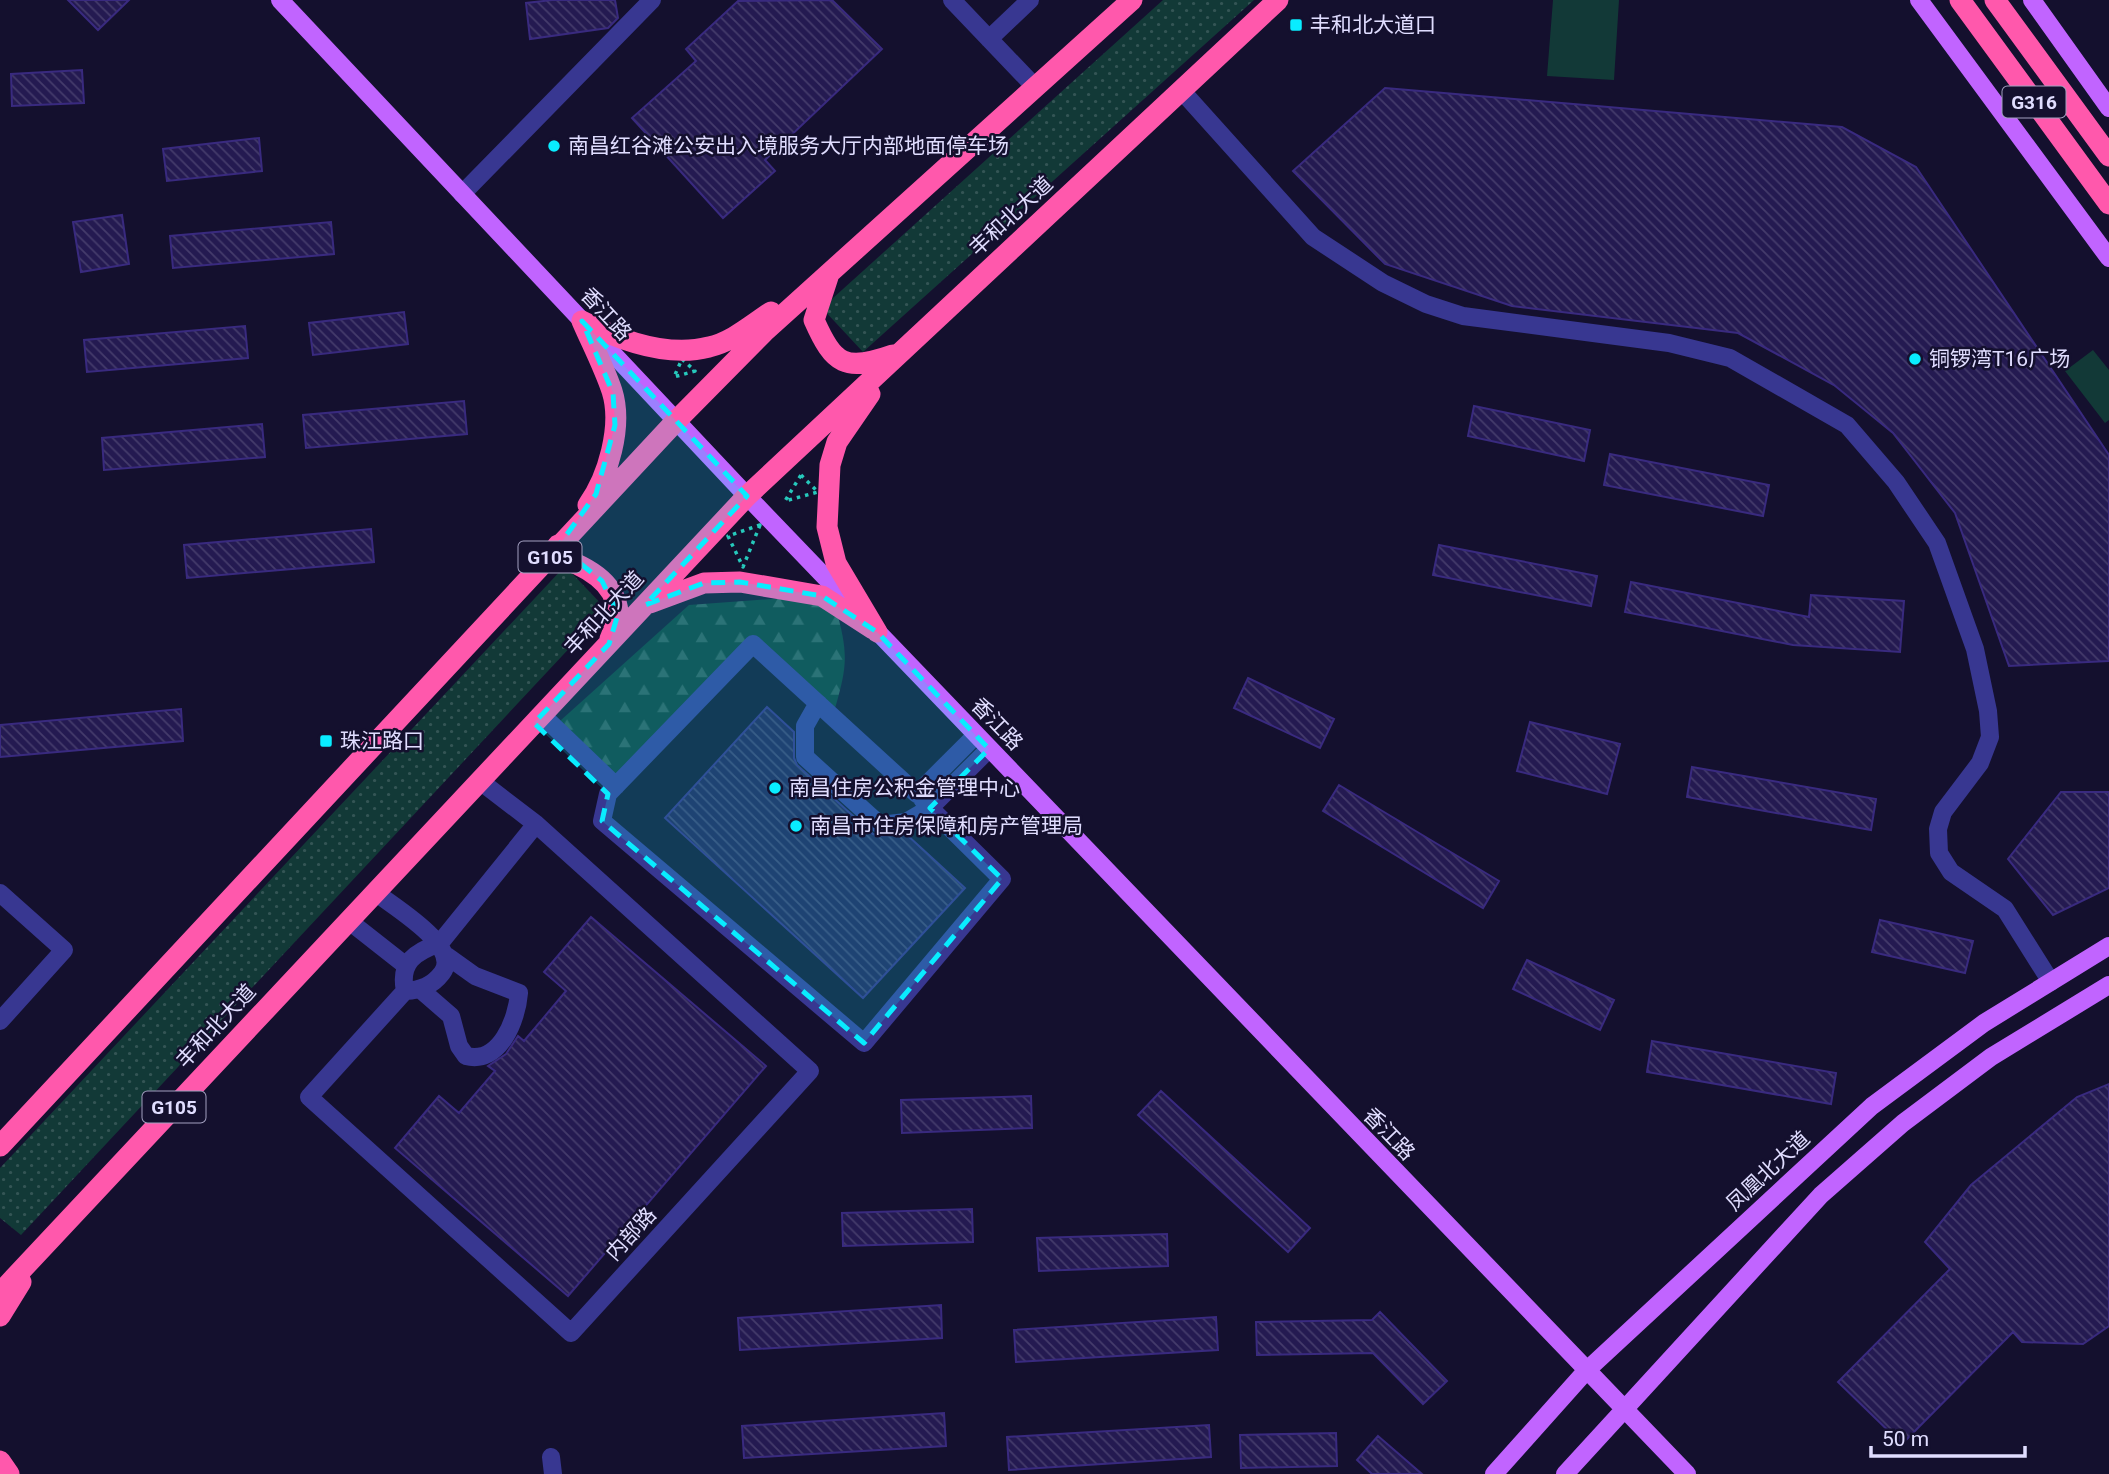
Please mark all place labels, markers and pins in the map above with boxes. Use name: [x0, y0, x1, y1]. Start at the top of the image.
place label: 丰和北大道口: [1310, 13, 1436, 37]
marker: 丰和北大道口: [1288, 17, 1304, 33]
place label: 南昌红谷滩公安出入境服务大厅内部地面停车场: [568, 134, 1009, 158]
marker: 南昌红谷滩公安出入境服务大厅内部地面停车场: [546, 138, 562, 154]
place label: 铜锣湾T16广场: [1929, 347, 2070, 371]
marker: 铜锣湾T16广场: [1907, 351, 1923, 367]
place label: 珠江路口: [340, 729, 424, 753]
marker: 珠江路口: [318, 733, 334, 749]
place label: 南昌住房公积金管理中心: [789, 776, 1020, 800]
marker: 南昌住房公积金管理中心: [767, 780, 783, 796]
place label: 南昌市住房保障和房产管理局: [810, 814, 1083, 838]
marker: 南昌市住房保障和房产管理局: [788, 818, 804, 834]

